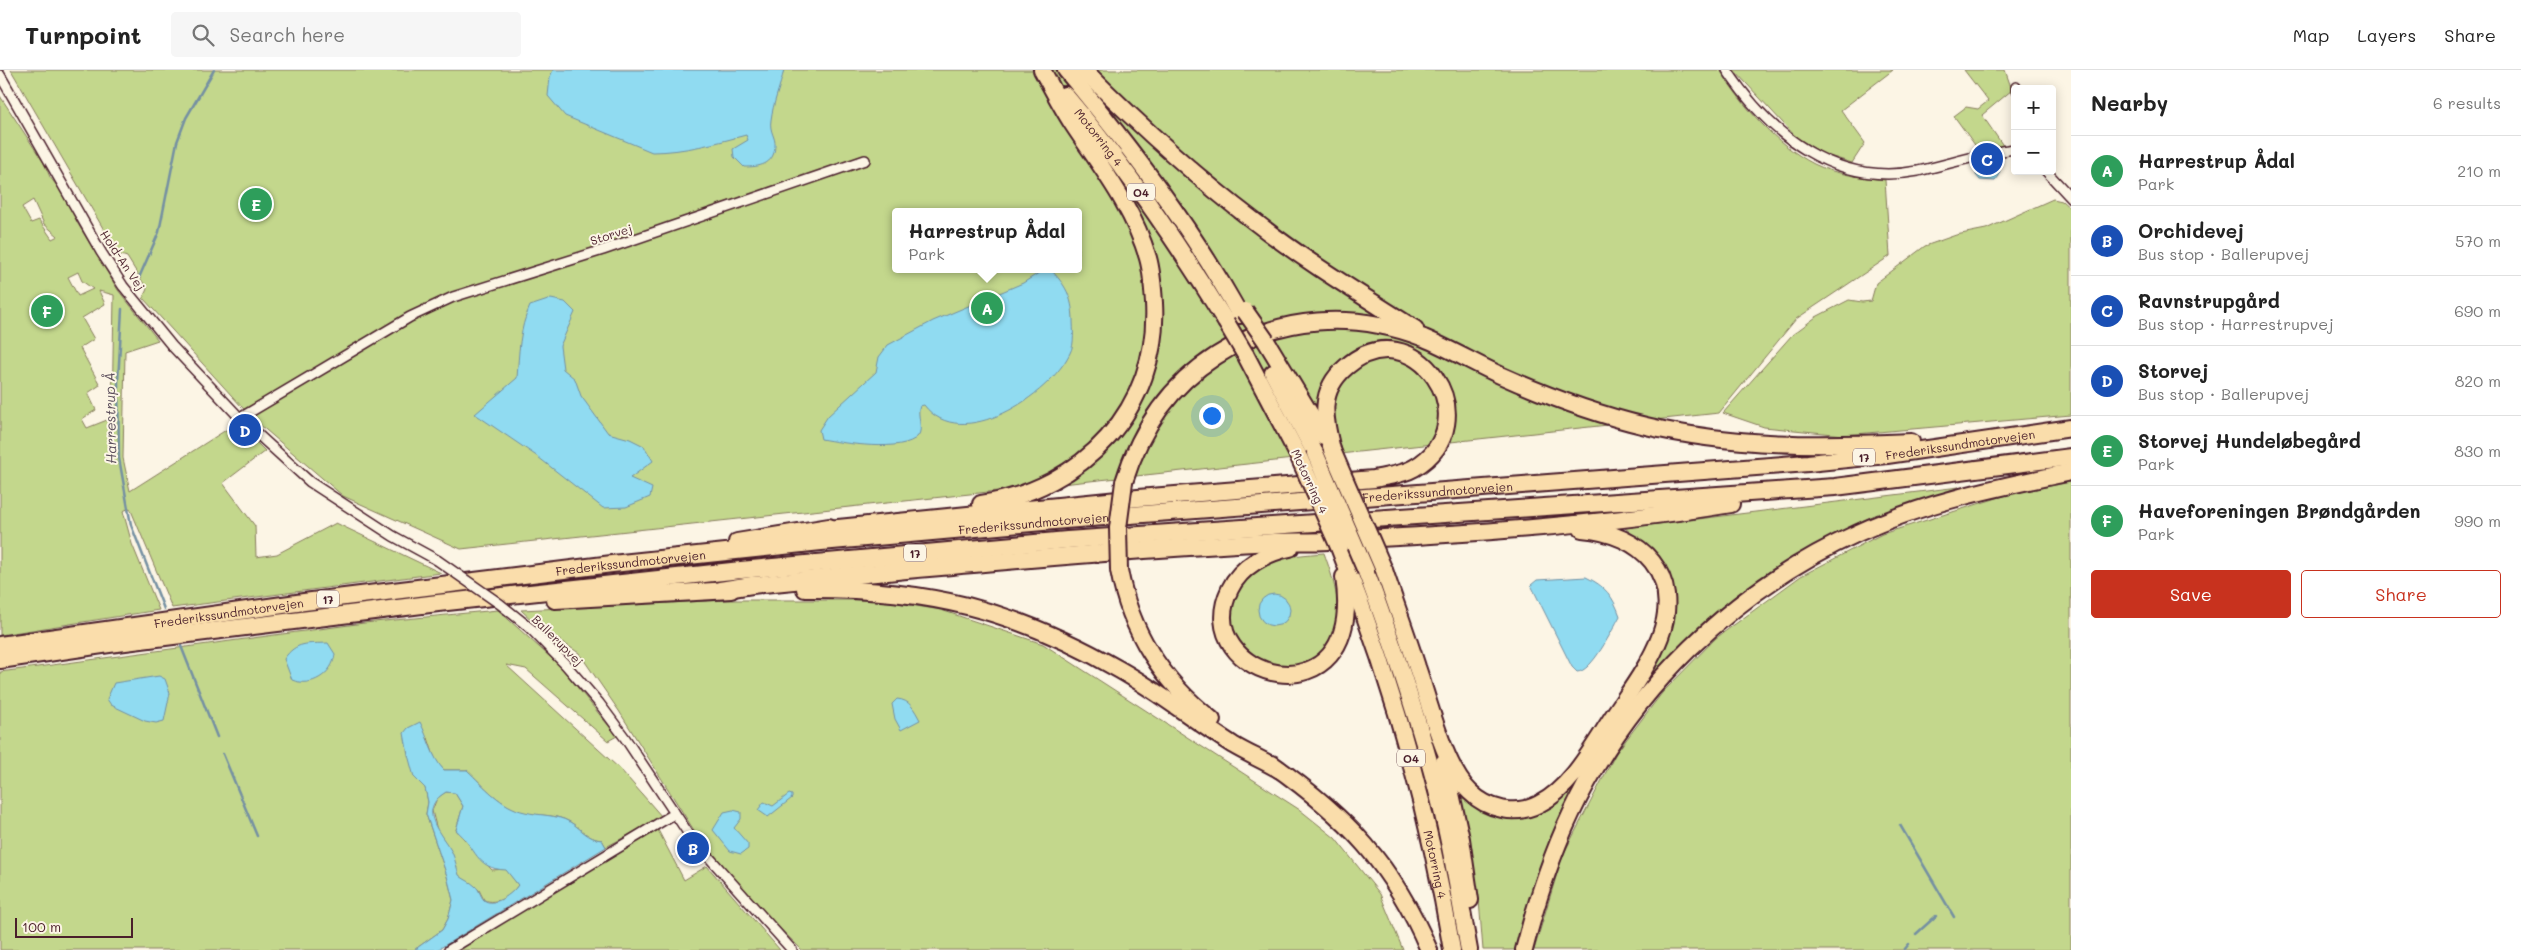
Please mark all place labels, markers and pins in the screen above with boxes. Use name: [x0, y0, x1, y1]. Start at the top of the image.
pin: C: [1971, 140, 2003, 178]
pin: E: [240, 185, 272, 223]
pin: A: [971, 289, 1003, 327]
pin: F: [31, 292, 63, 330]
pin: D: [229, 411, 261, 449]
pin: B: [677, 829, 709, 867]

